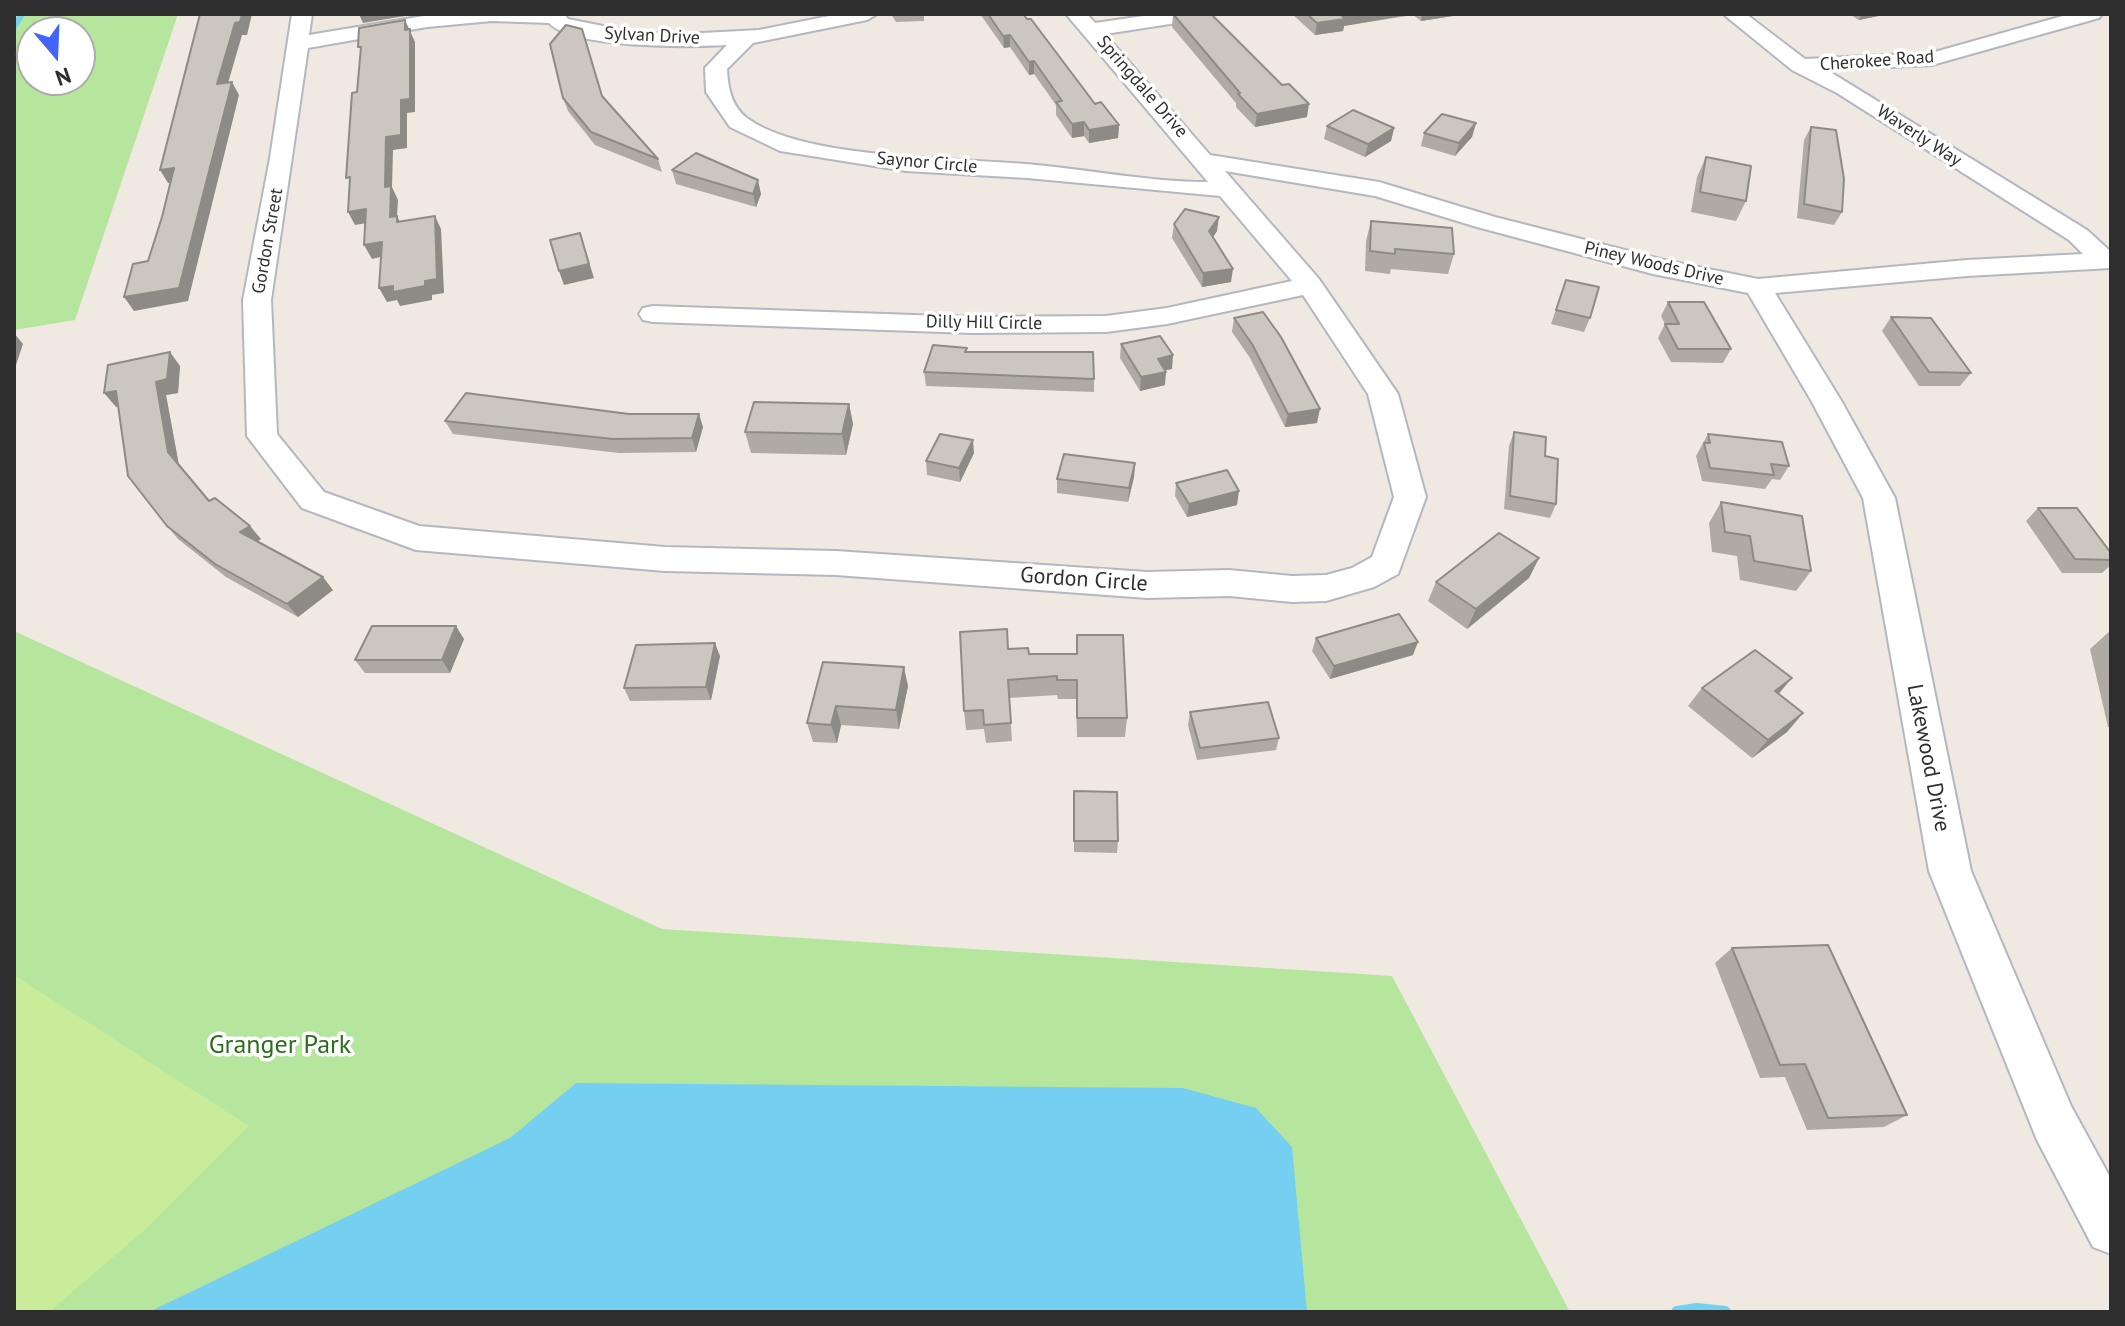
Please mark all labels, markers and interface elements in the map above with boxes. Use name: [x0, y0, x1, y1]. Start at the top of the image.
north arrow: [16, 16, 96, 96]
street label: Sylvan Drive: [604, 23, 700, 49]
street label: Springdale Drive: [1092, 32, 1192, 142]
street label: Cherokee Road: [1819, 46, 1935, 76]
text: N: [52, 61, 75, 92]
street label: Waverly Way: [1873, 101, 1965, 171]
street label: Saynor Circle: [876, 148, 978, 178]
street label: Gordon Street: [248, 187, 288, 295]
street label: Piney Woods Drive: [1582, 237, 1726, 291]
street label: Dilly Hill Circle: [926, 311, 1042, 335]
street label: Gordon Circle: [1019, 562, 1149, 598]
street label: Lakewood Drive: [1901, 682, 1955, 834]
park label: Granger Park: [209, 1030, 351, 1062]

